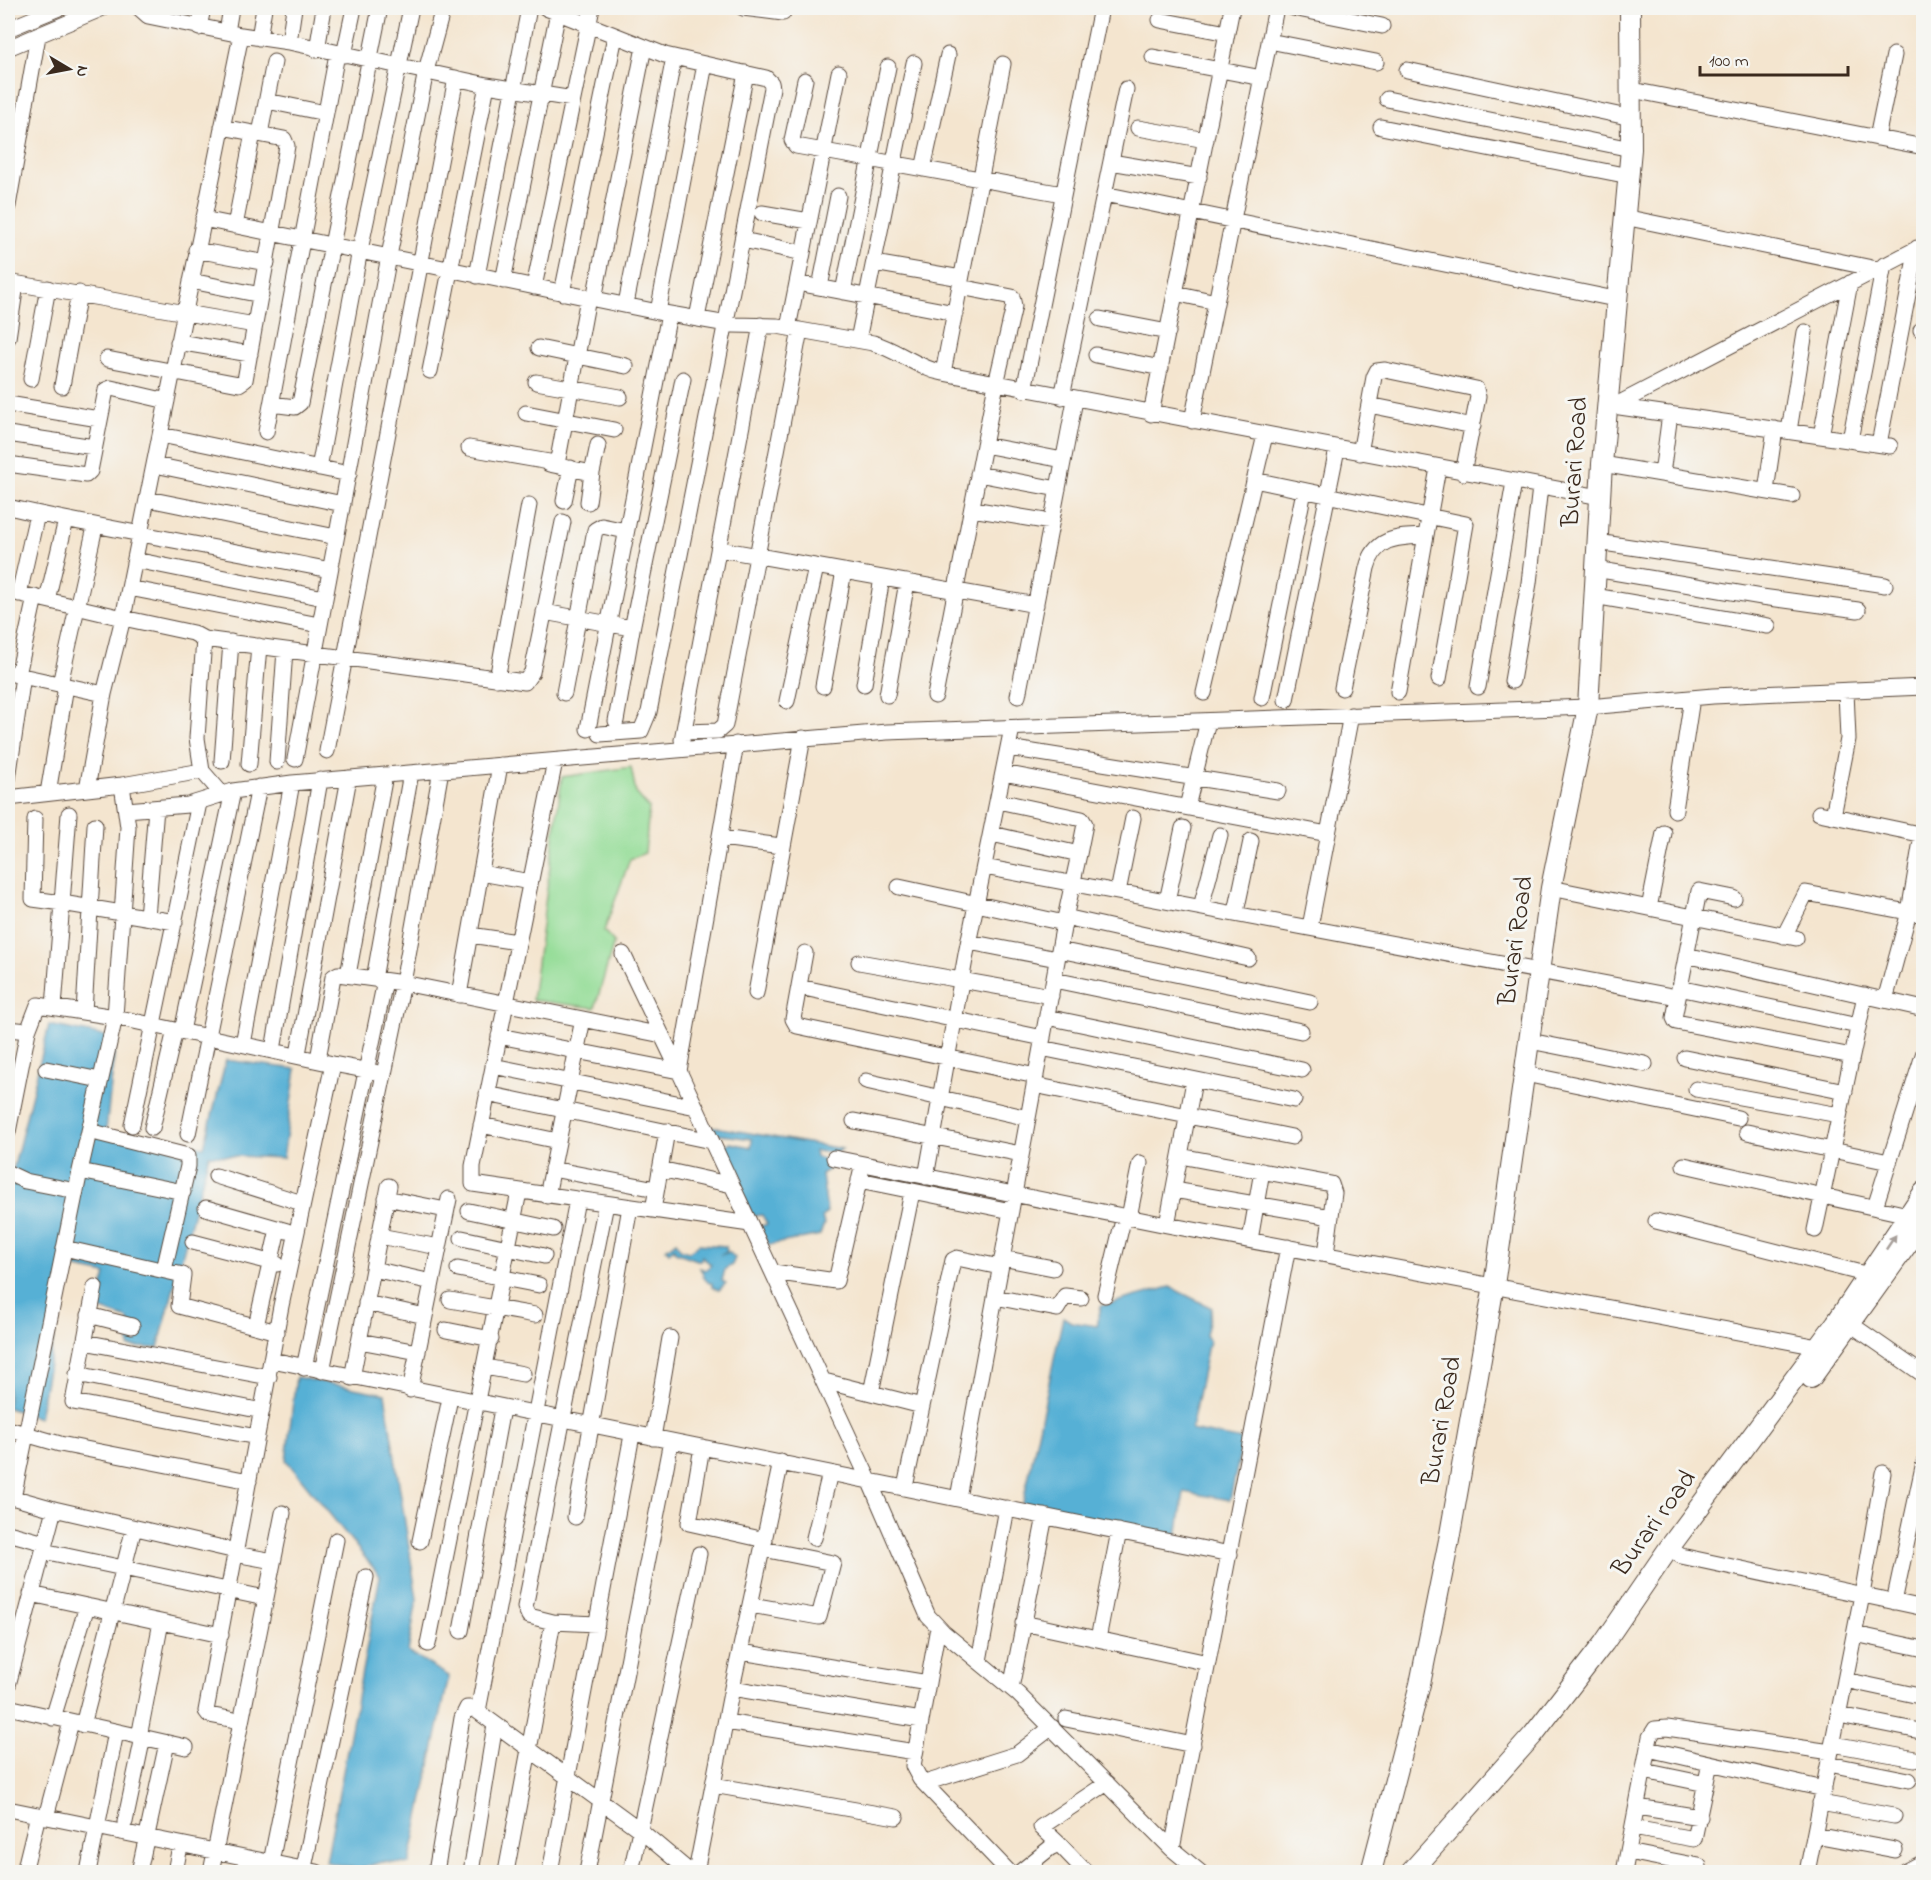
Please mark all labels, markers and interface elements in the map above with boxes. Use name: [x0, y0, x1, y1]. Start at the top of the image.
north arrow: [39, 39, 99, 99]
scale bar: [1700, 39, 1848, 77]
text: 100 m: [1709, 49, 1749, 75]
text: N: [69, 64, 95, 79]
street label: Burari Road: [1552, 395, 1600, 529]
street label: Burari Road: [1489, 874, 1545, 1009]
one-way arrow: [1885, 1234, 1896, 1250]
street label: Burari Road: [1413, 1353, 1473, 1489]
street label: Burari road: [1603, 1462, 1707, 1586]

